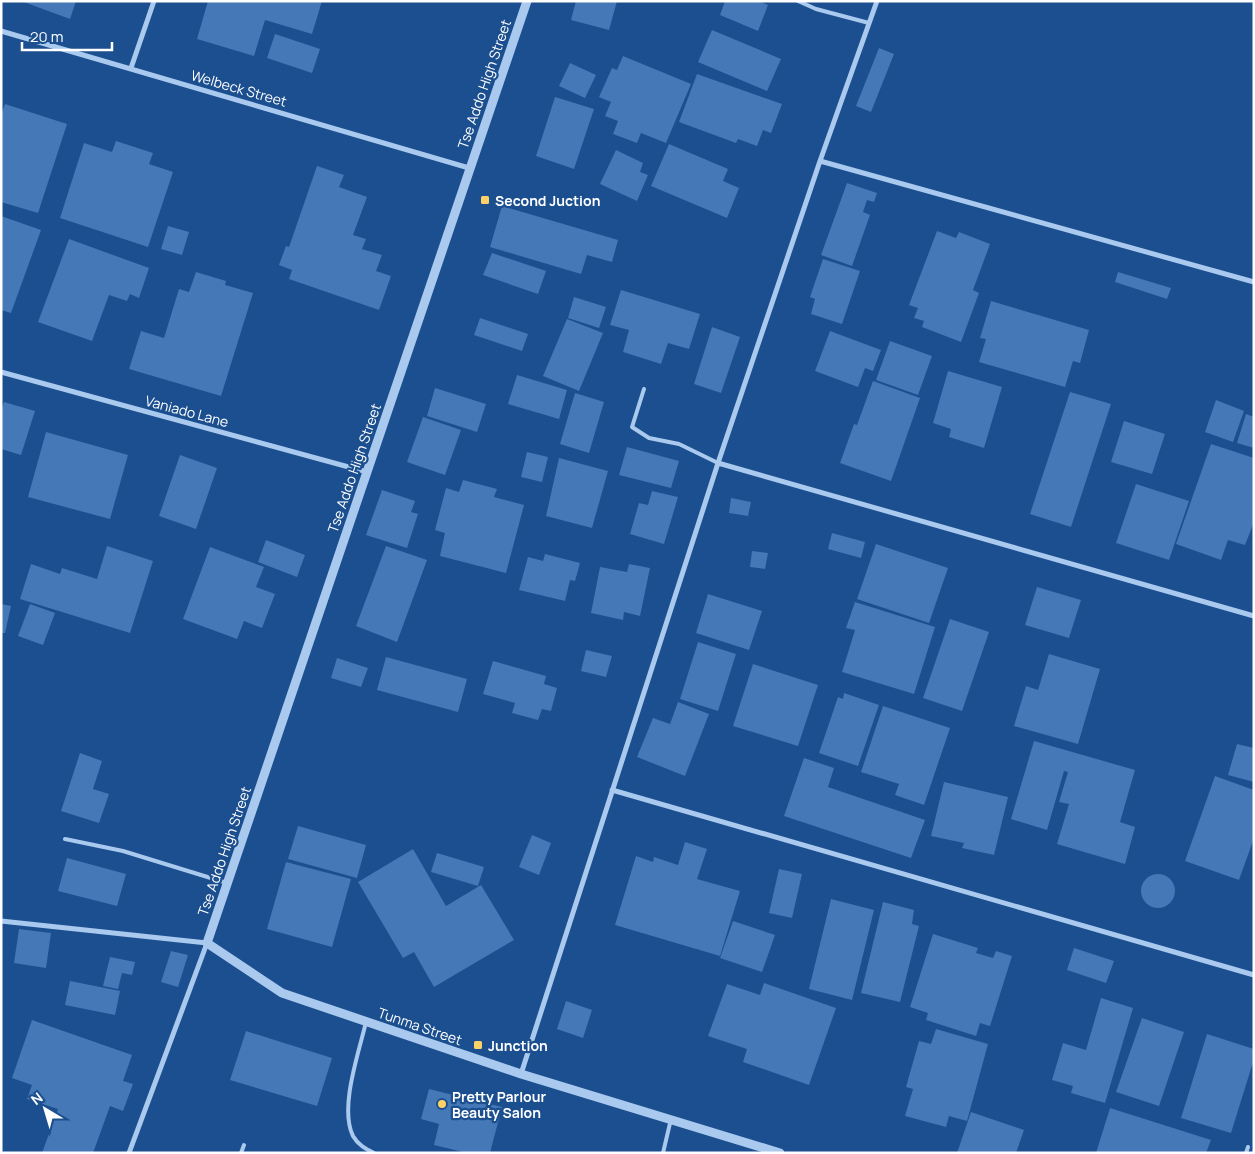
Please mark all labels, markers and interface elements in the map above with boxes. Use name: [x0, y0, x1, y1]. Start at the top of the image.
street label: Tse Addo High Street: [453, 16, 515, 151]
scale bar: [22, 20, 112, 52]
text: 20 m: [30, 26, 63, 47]
street label: Welbeck Street: [189, 65, 289, 111]
place label: Second Juction: [495, 191, 600, 210]
marker: Second Juction: [479, 194, 491, 206]
street label: Vaniado Lane: [143, 391, 231, 431]
street label: Tse Addo High Street: [323, 400, 385, 535]
street label: Tse Addo High Street: [193, 783, 255, 918]
street label: Tunma Street: [375, 1003, 465, 1049]
place label: Junction: [488, 1036, 548, 1055]
marker: Junction: [472, 1039, 484, 1051]
north arrow: [20, 1084, 70, 1134]
place label: Pretty Parlour Beauty Salon: [452, 1087, 546, 1122]
text: N: [27, 1088, 47, 1109]
marker: Pretty Parlour Beauty Salon: [436, 1098, 448, 1110]

